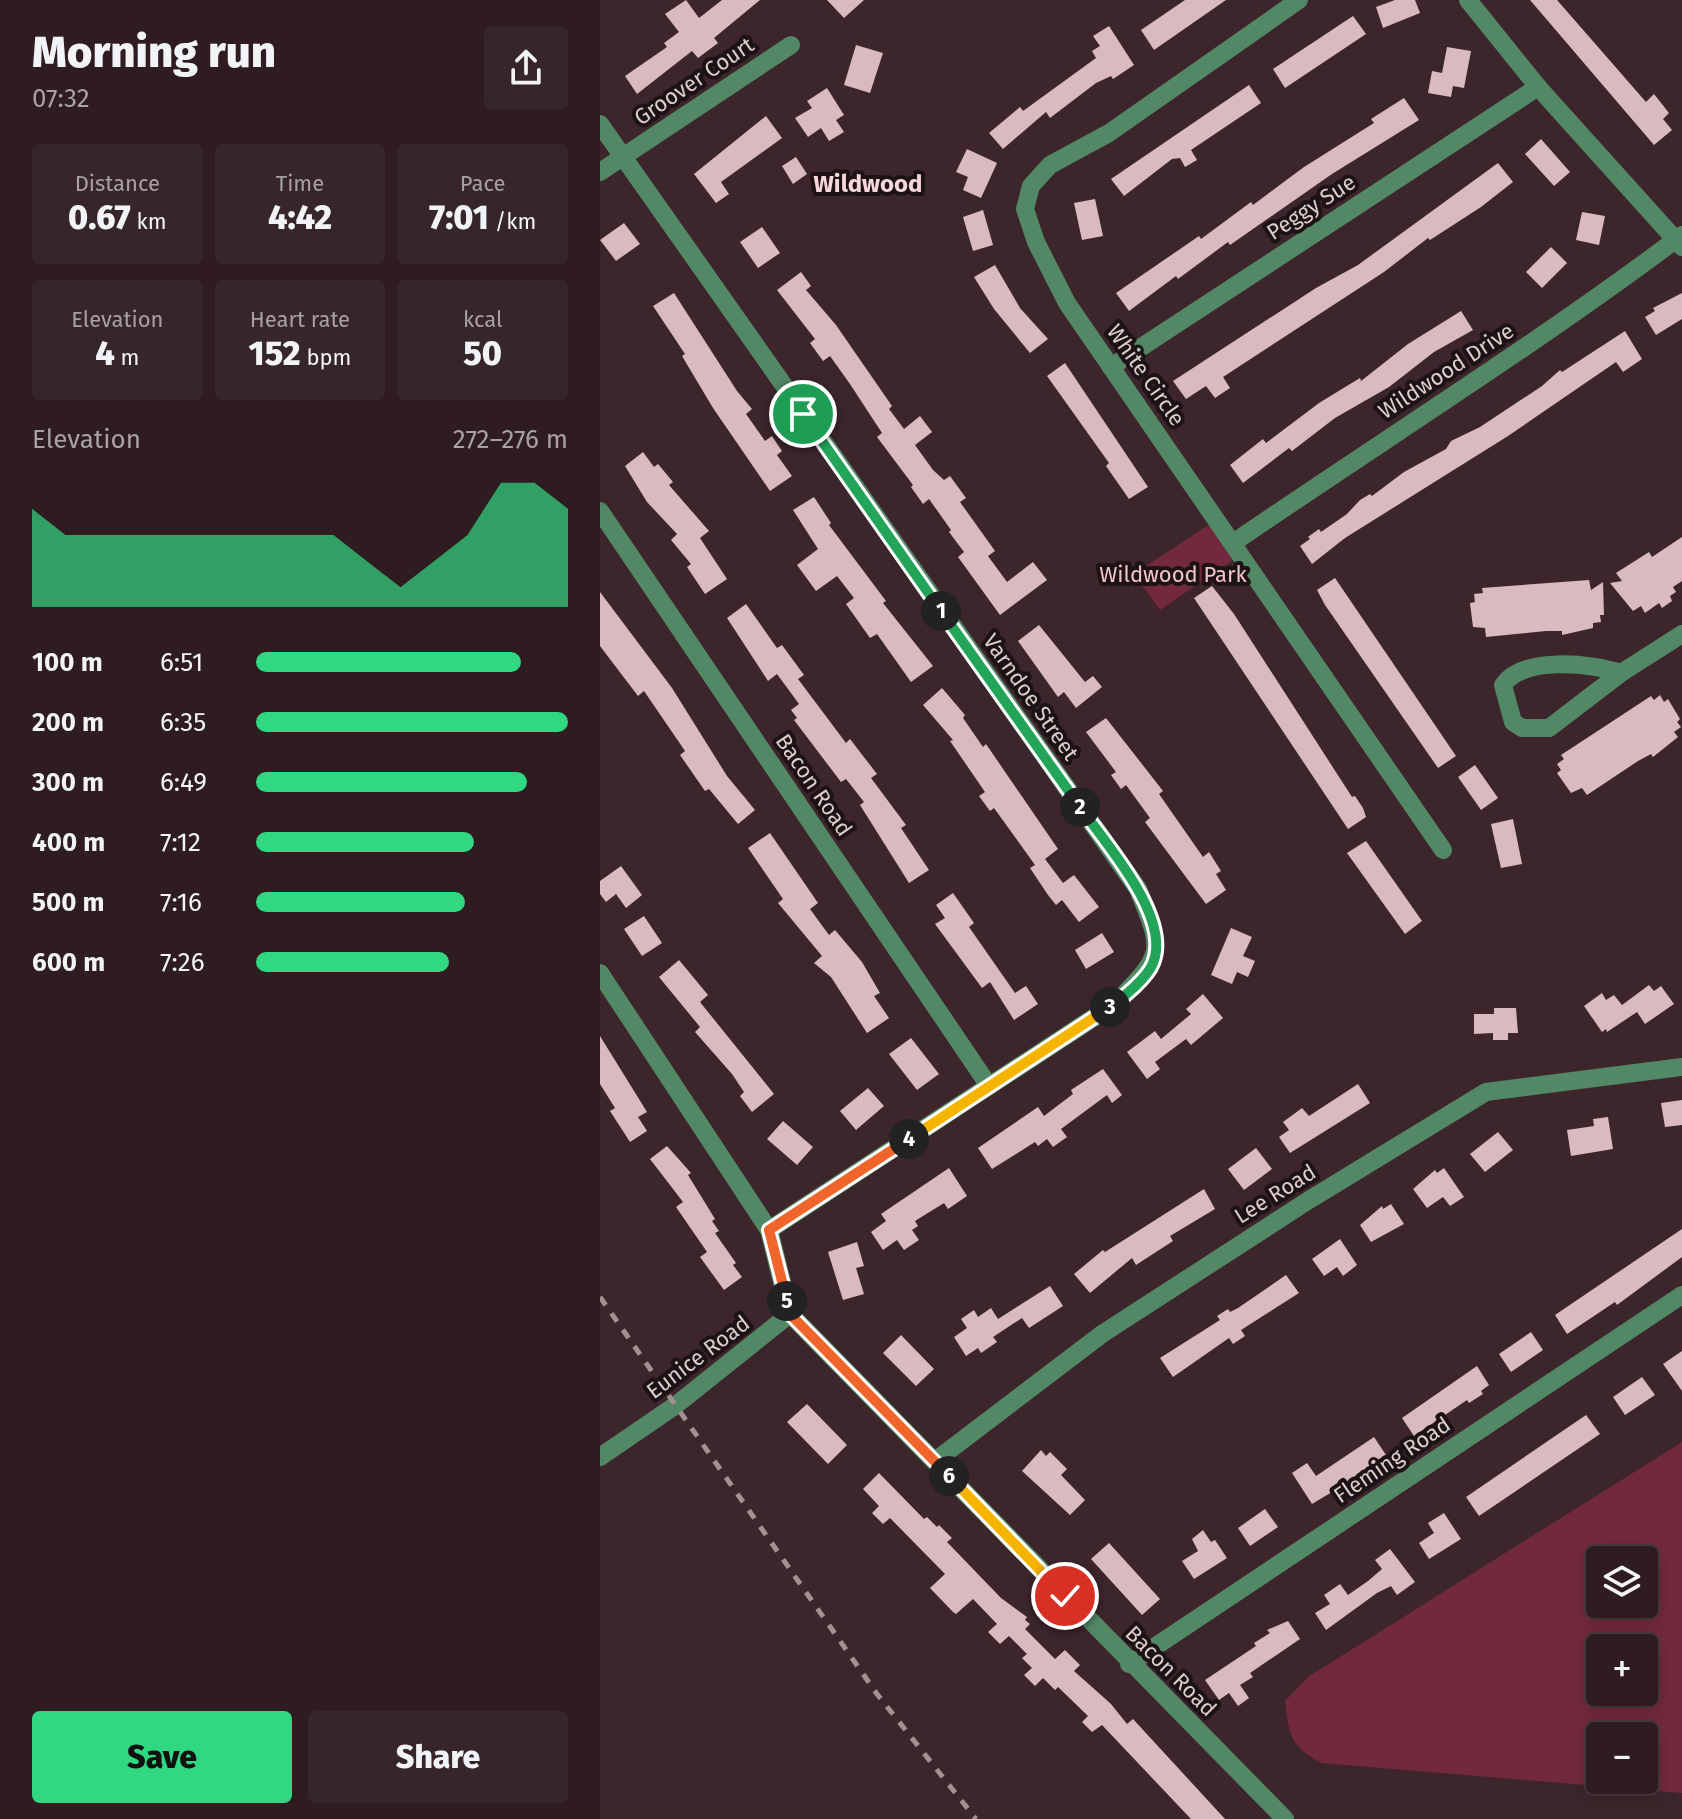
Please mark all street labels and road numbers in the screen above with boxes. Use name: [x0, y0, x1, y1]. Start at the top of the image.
street label: Groover Court: [629, 31, 759, 131]
street label: Peggy Sue: [1262, 168, 1360, 246]
street label: Wildwood Drive: [1373, 317, 1519, 425]
street label: White Circle: [1101, 319, 1191, 431]
street label: Varndoe Street: [977, 629, 1085, 765]
street label: Bacon Road: [770, 729, 858, 841]
street label: Lee Road: [1229, 1158, 1321, 1230]
street label: Eunice Road: [641, 1310, 755, 1404]
street label: Fleming Road: [1329, 1411, 1455, 1509]
street label: Bacon Road: [1120, 1620, 1222, 1722]

